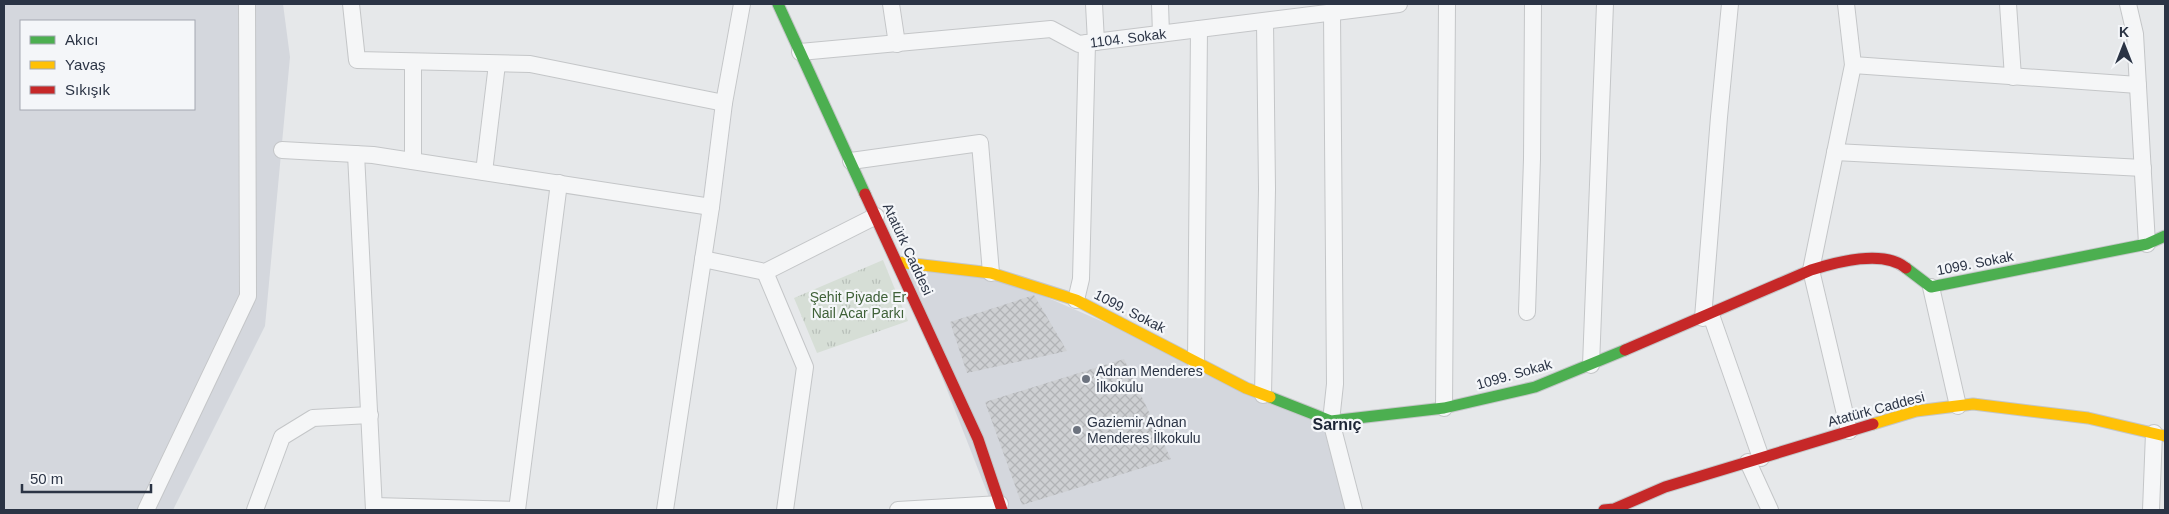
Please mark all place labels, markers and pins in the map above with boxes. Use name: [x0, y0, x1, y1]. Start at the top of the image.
place label: Adnan Menderes İlkokulu: [1096, 363, 1203, 395]
marker: Adnan Menderes İlkokulu: [1080, 373, 1092, 385]
place label: Gaziemir Adnan Menderes İlkokulu: [1087, 414, 1201, 446]
marker: Gaziemir Adnan Menderes İlkokulu: [1071, 424, 1083, 436]

